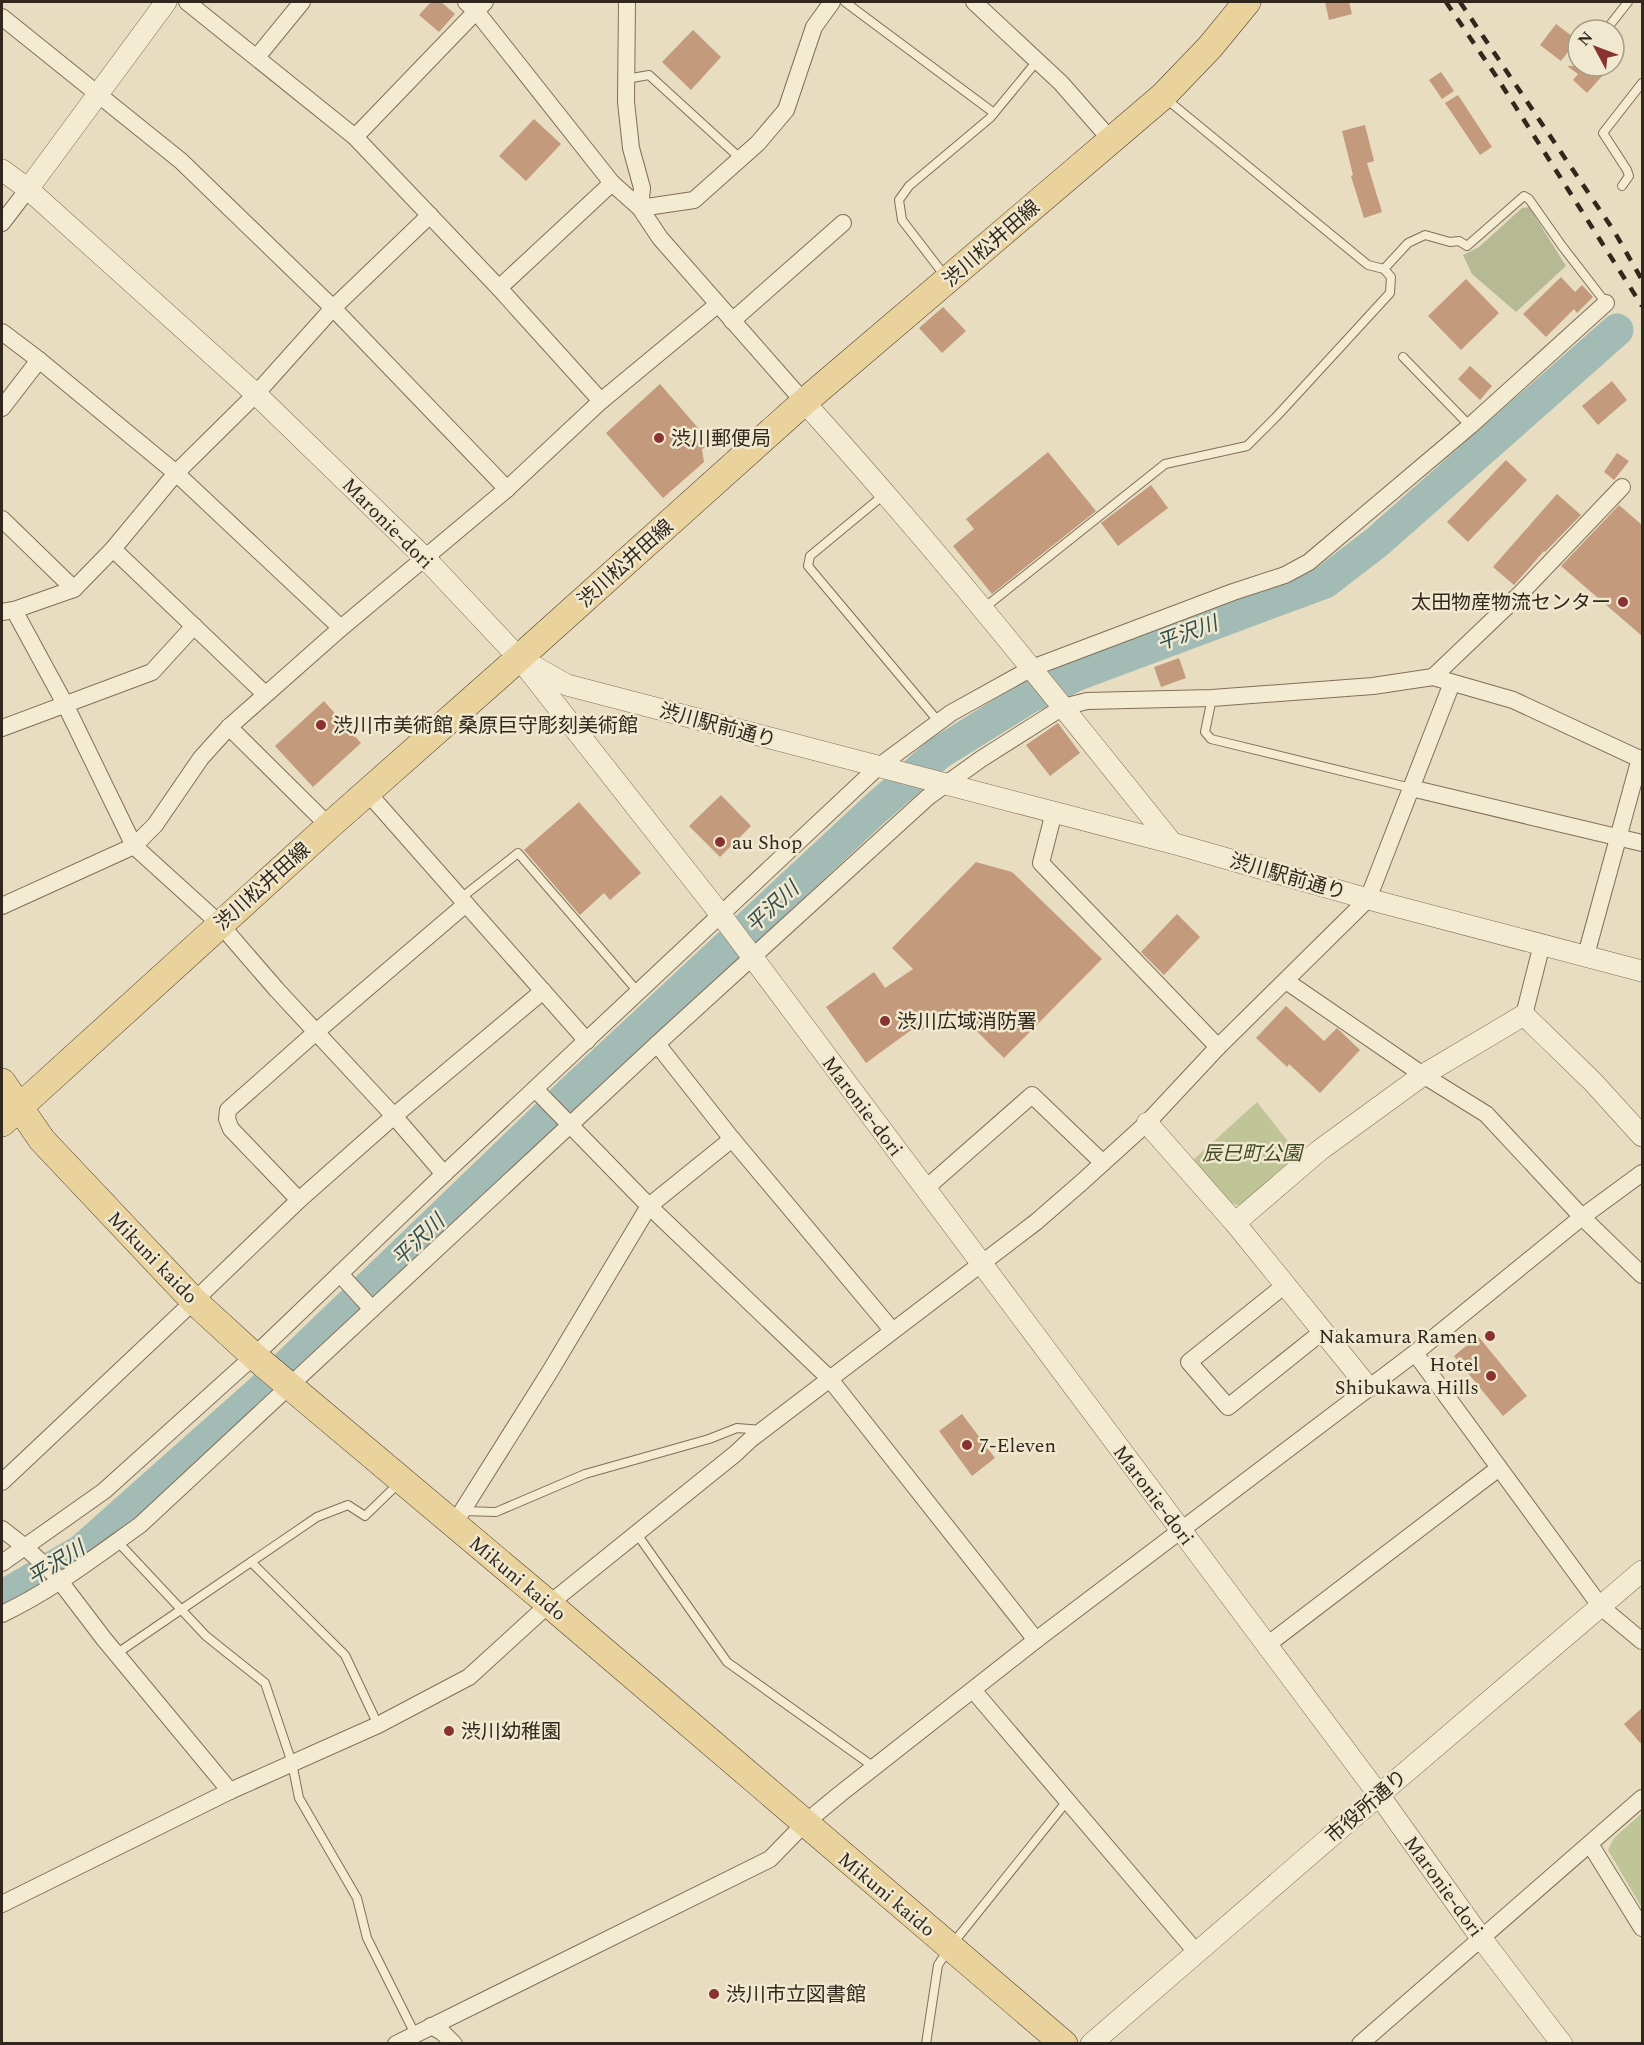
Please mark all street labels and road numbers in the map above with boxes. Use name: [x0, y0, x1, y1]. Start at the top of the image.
street label: 渋川松井田線: [937, 193, 1047, 294]
street label: Maronie-dori: [335, 471, 440, 576]
street label: 渋川松井田線: [571, 512, 680, 615]
street label: 渋川駅前通り: [656, 696, 780, 756]
street label: 渋川松井田線: [208, 835, 317, 938]
street label: 渋川駅前通り: [1226, 846, 1350, 908]
street label: Maronie-dori: [814, 1050, 910, 1163]
street label: Mikuni kaido: [100, 1204, 205, 1311]
street label: Maronie-dori: [1105, 1439, 1201, 1552]
street label: Mikuni kaido: [462, 1529, 573, 1629]
street label: 市役所通り: [1319, 1763, 1414, 1851]
street label: Maronie-dori: [1396, 1830, 1490, 1944]
street label: Mikuni kaido: [831, 1845, 942, 1945]

